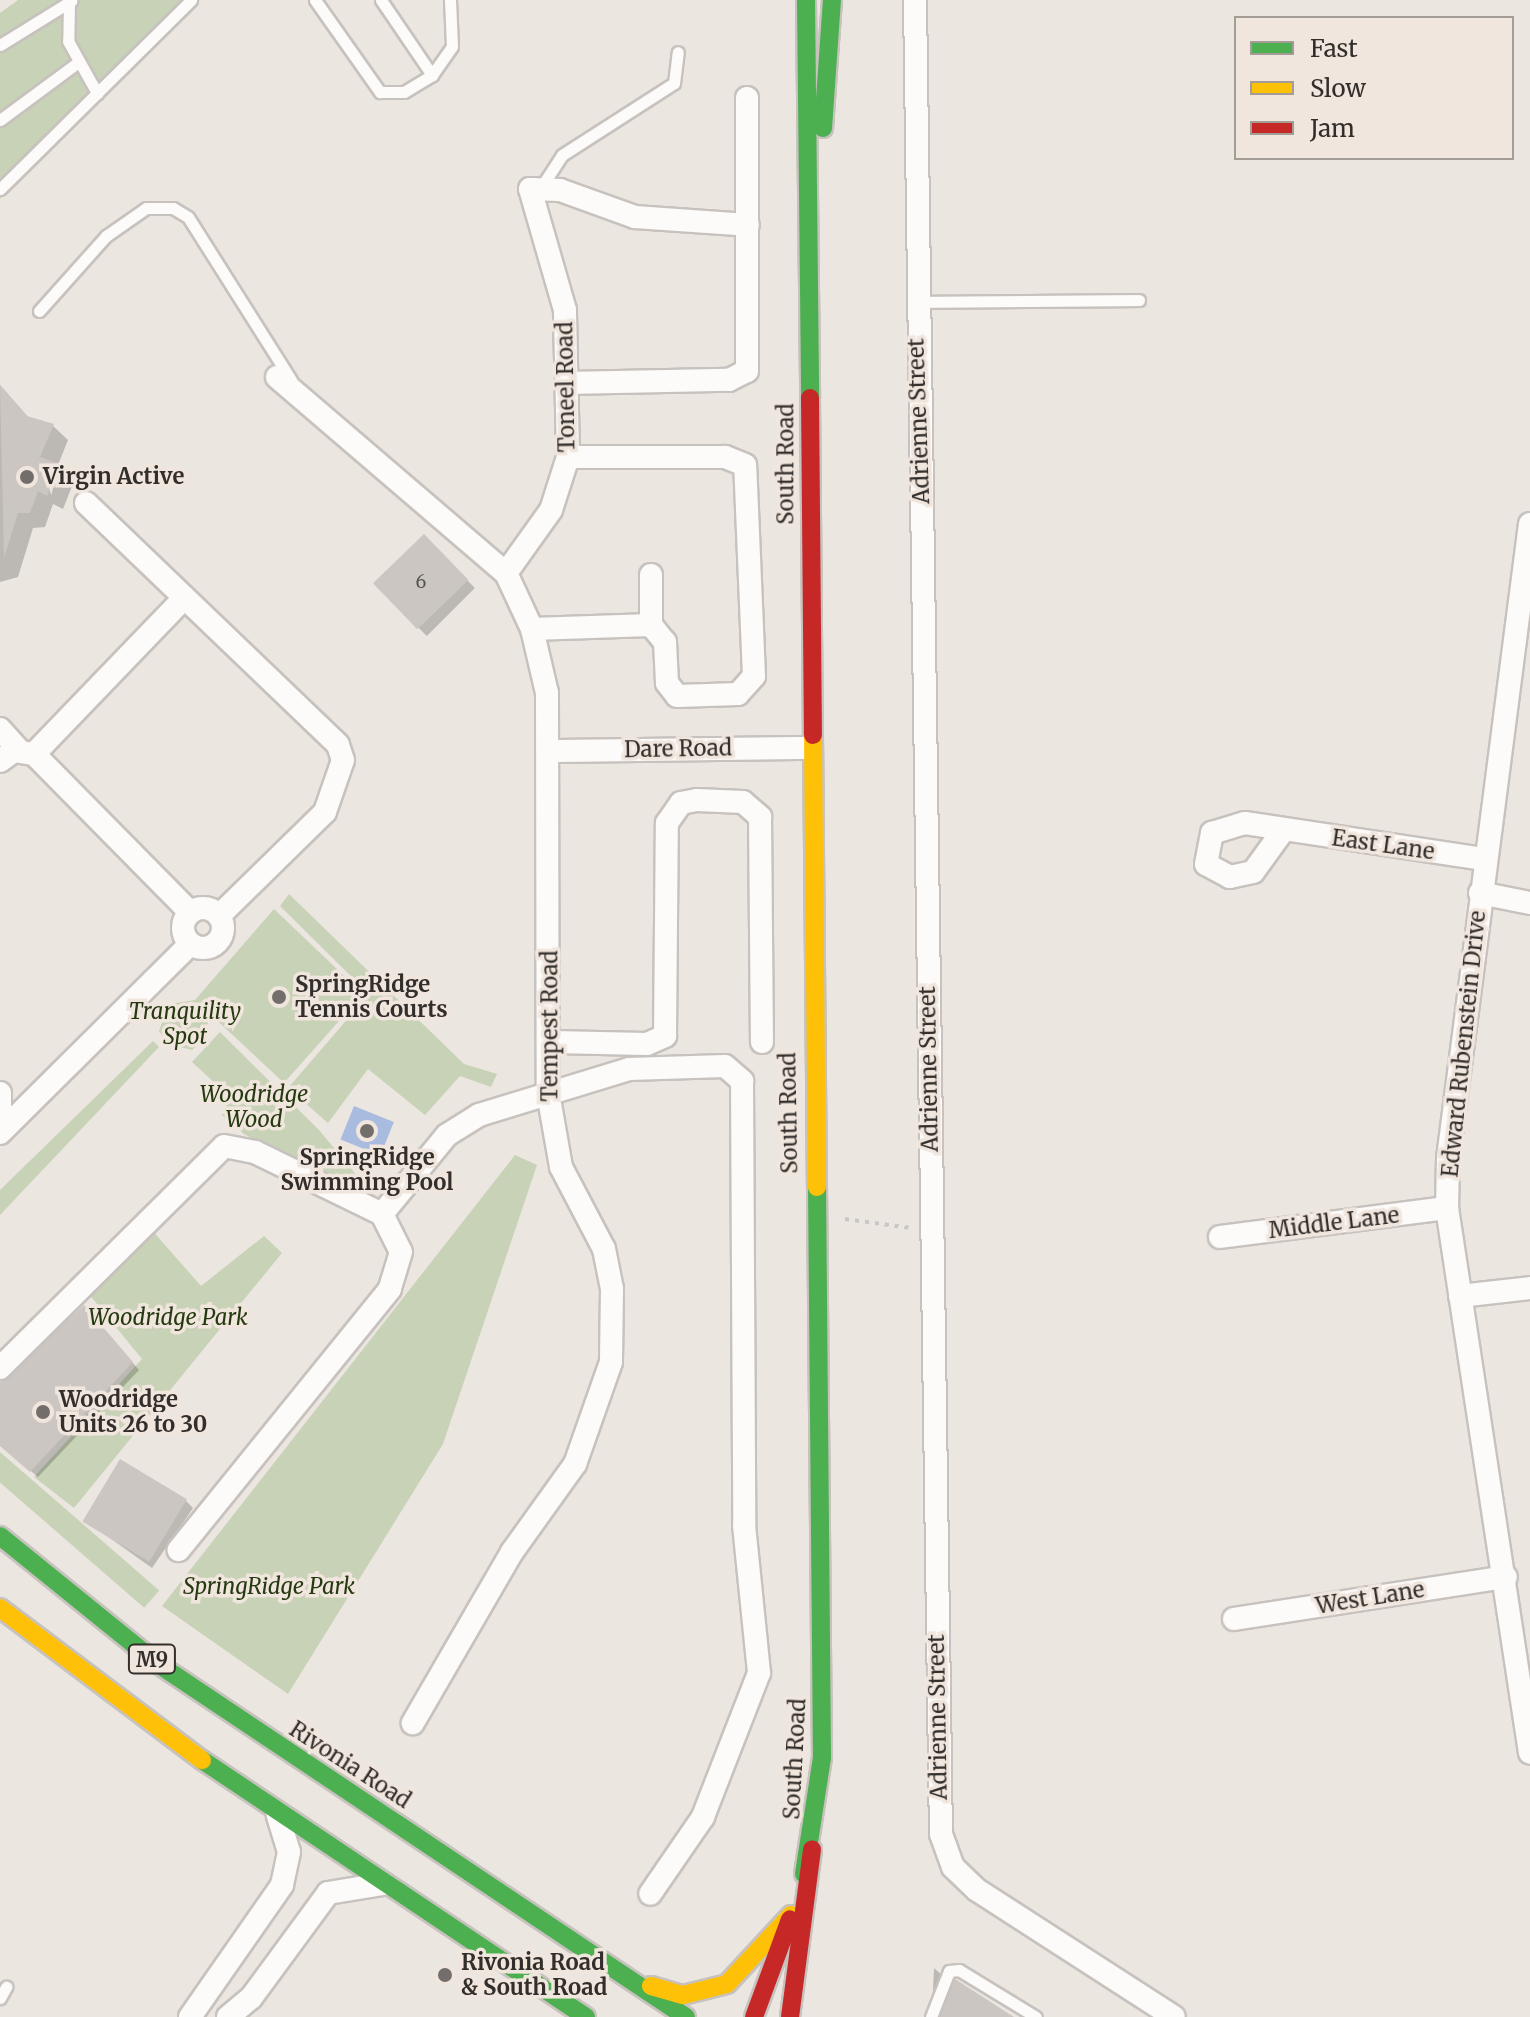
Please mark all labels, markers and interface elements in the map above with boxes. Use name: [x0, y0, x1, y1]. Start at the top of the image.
legend: [1234, 16, 1514, 160]
text: Fast: [1310, 33, 1358, 64]
text: Slow: [1310, 73, 1366, 104]
text: Jam: [1310, 113, 1355, 144]
street label: Toneel Road: [552, 321, 580, 453]
street label: Adrienne Street: [903, 338, 935, 504]
street label: South Road: [773, 403, 799, 525]
place label: Virgin Active: [43, 464, 184, 490]
marker: Virgin Active: [18, 468, 36, 486]
house number: 6: [416, 571, 426, 593]
street label: Dare Road: [624, 735, 732, 763]
street label: East Lane: [1330, 825, 1436, 865]
street label: Edward Rubenstein Drive: [1437, 909, 1491, 1179]
street label: Tempest Road: [537, 950, 563, 1102]
place label: SpringRidge Tennis Courts: [295, 971, 448, 1022]
street label: Adrienne Street: [914, 986, 944, 1152]
marker: SpringRidge Tennis Courts: [270, 988, 288, 1006]
park label: Tranquility Spot: [129, 998, 241, 1050]
street label: South Road: [775, 1052, 803, 1174]
park label: Woodridge Wood: [200, 1081, 308, 1132]
marker: SpringRidge Swimming Pool: [358, 1122, 376, 1140]
place label: SpringRidge Swimming Pool: [281, 1144, 453, 1196]
street label: Middle Lane: [1267, 1202, 1401, 1244]
park label: Woodridge Park: [88, 1305, 248, 1331]
place label: Woodridge Units 26 to 30: [59, 1386, 207, 1438]
marker: Woodridge Units 26 to 30: [34, 1403, 52, 1421]
park label: SpringRidge Park: [183, 1574, 355, 1600]
street label: West Lane: [1314, 1576, 1426, 1620]
street label: Adrienne Street: [923, 1634, 953, 1800]
road number: M9: [126, 1643, 178, 1675]
street label: South Road: [779, 1698, 811, 1820]
street label: Rivonia Road: [284, 1716, 416, 1814]
place label: Rivonia Road & South Road: [461, 1949, 607, 2000]
marker: Rivonia Road & South Road: [436, 1966, 454, 1984]

